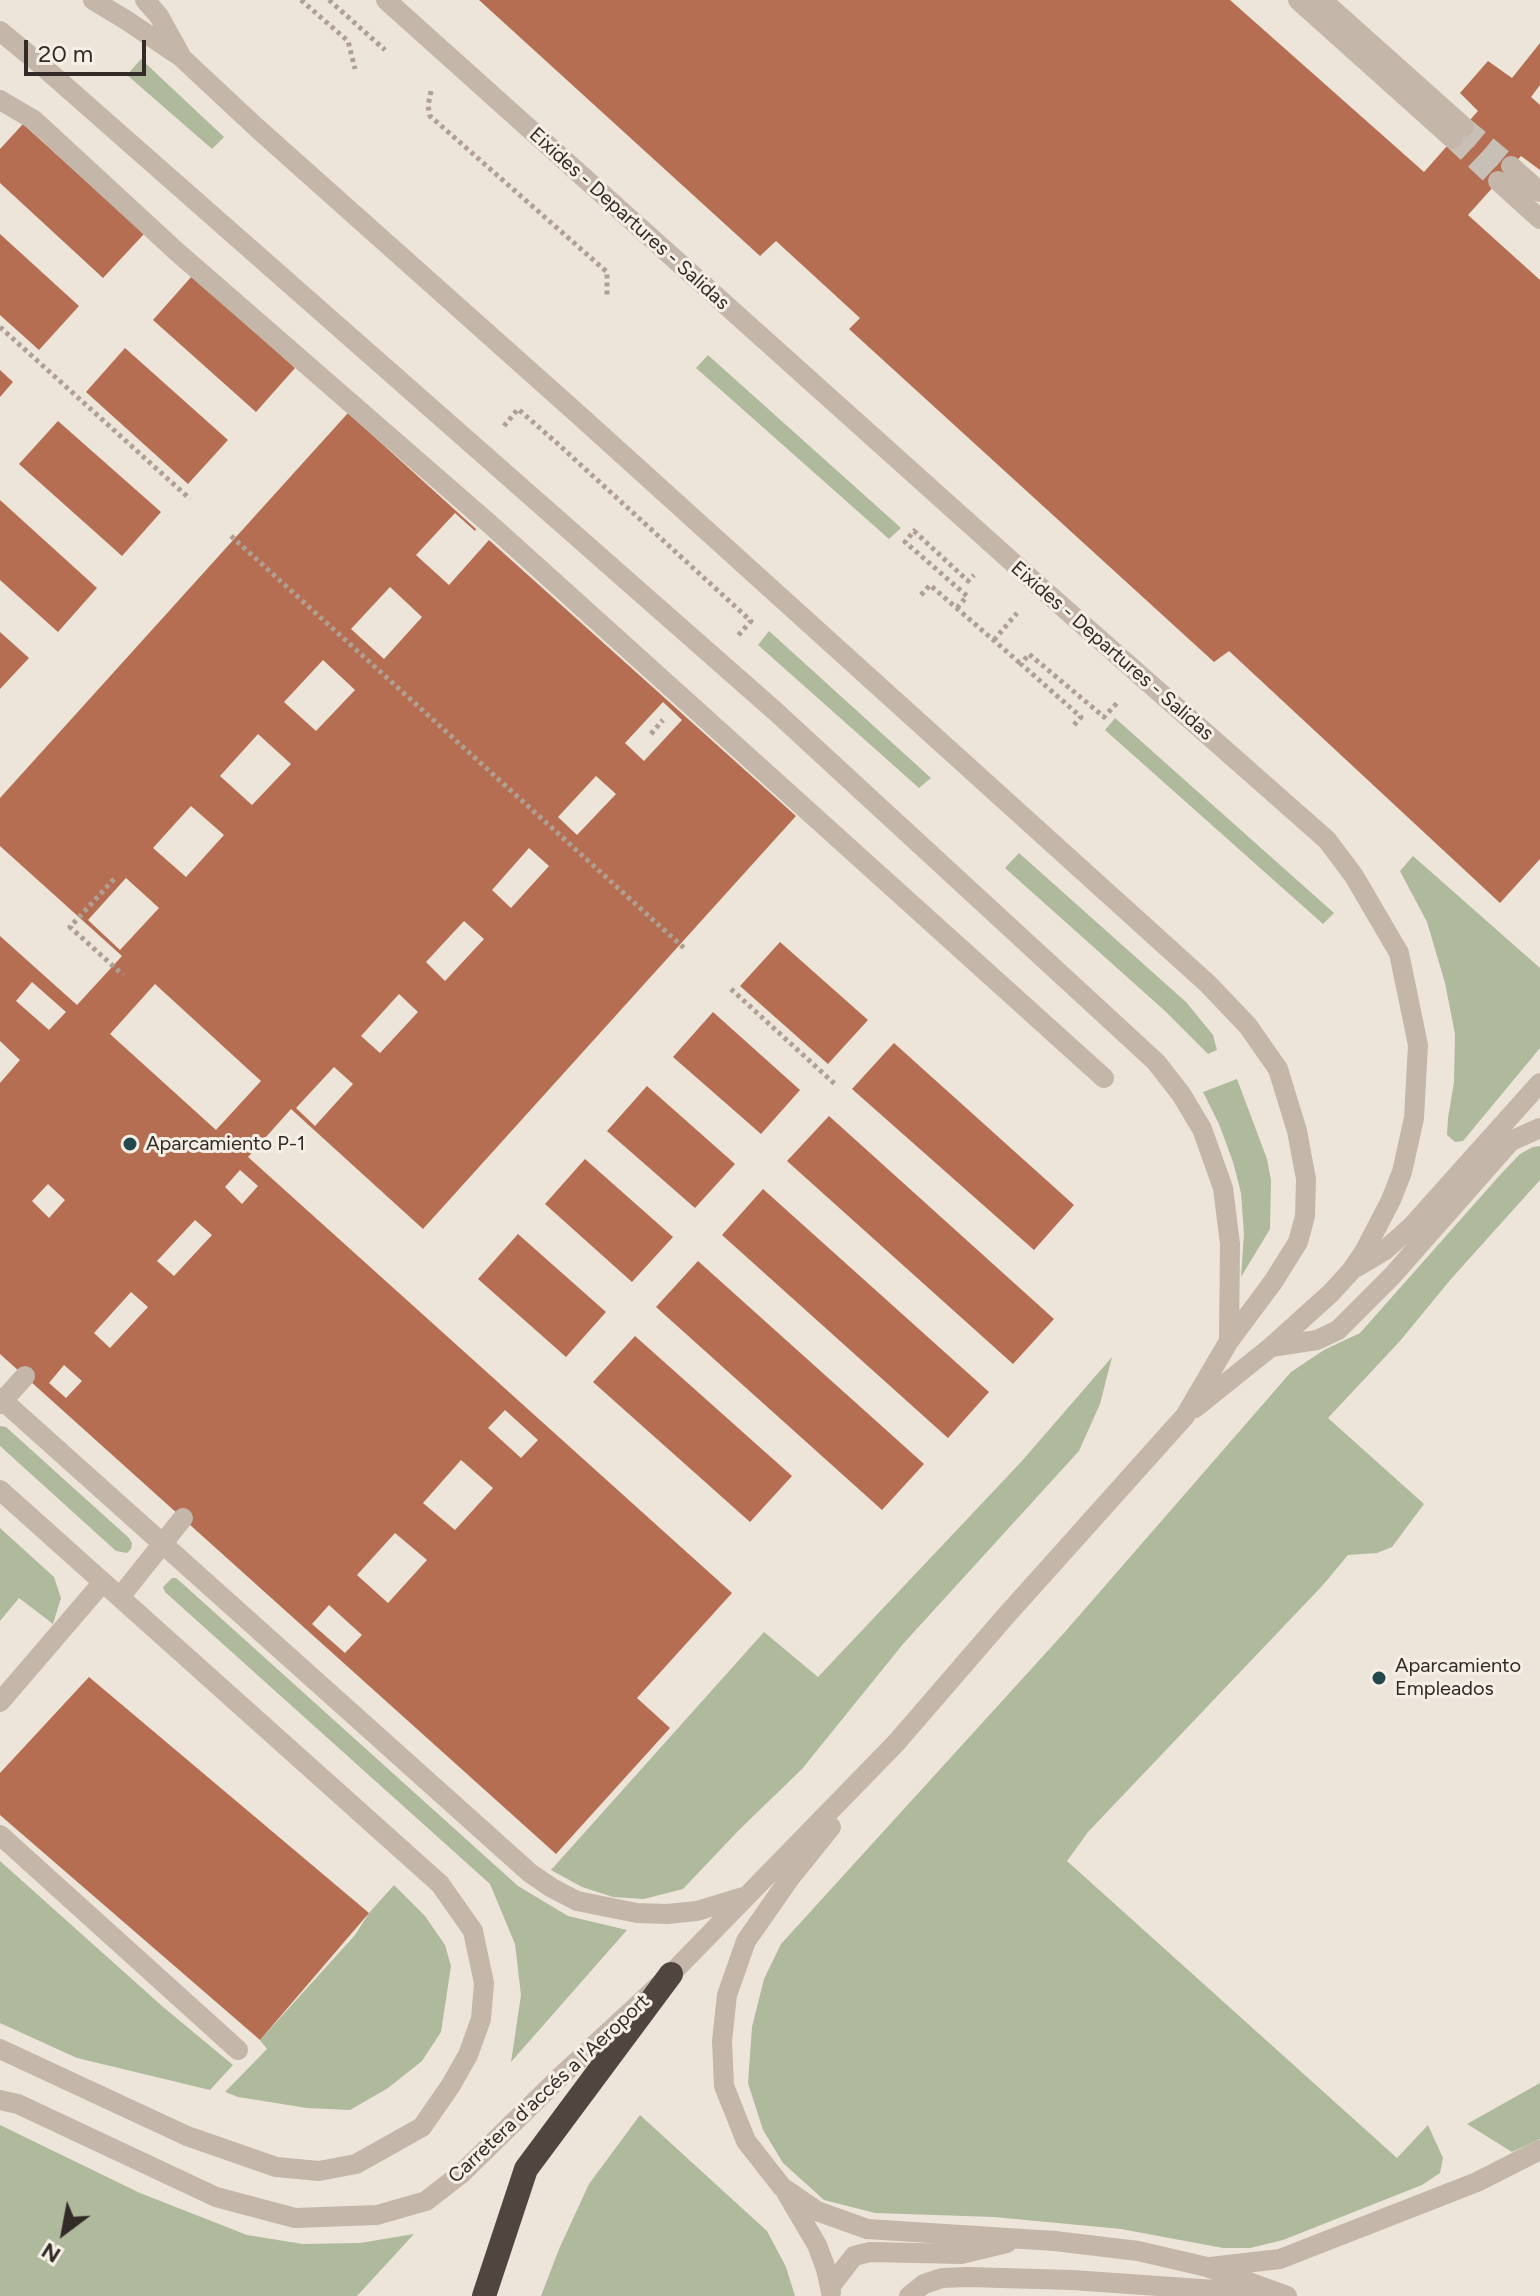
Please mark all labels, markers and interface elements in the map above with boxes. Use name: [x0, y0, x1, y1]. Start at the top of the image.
scale bar: [28, 24, 150, 74]
text: 20 m: [38, 39, 93, 68]
street label: Eixides - Departures - Salidas: [524, 123, 734, 315]
street label: Eixides - Departures - Salidas: [1006, 556, 1218, 746]
place label: Aparcamiento P-1: [146, 1132, 305, 1156]
marker: Aparcamiento P-1: [121, 1135, 139, 1153]
place label: Aparcamiento Empleados: [1395, 1654, 1521, 1701]
marker: Aparcamiento Empleados: [1370, 1669, 1388, 1687]
street label: Carretera d'accés a l'Aeroport: [444, 1989, 654, 2189]
north arrow: [24, 2192, 104, 2272]
text: N: [37, 2237, 65, 2269]

